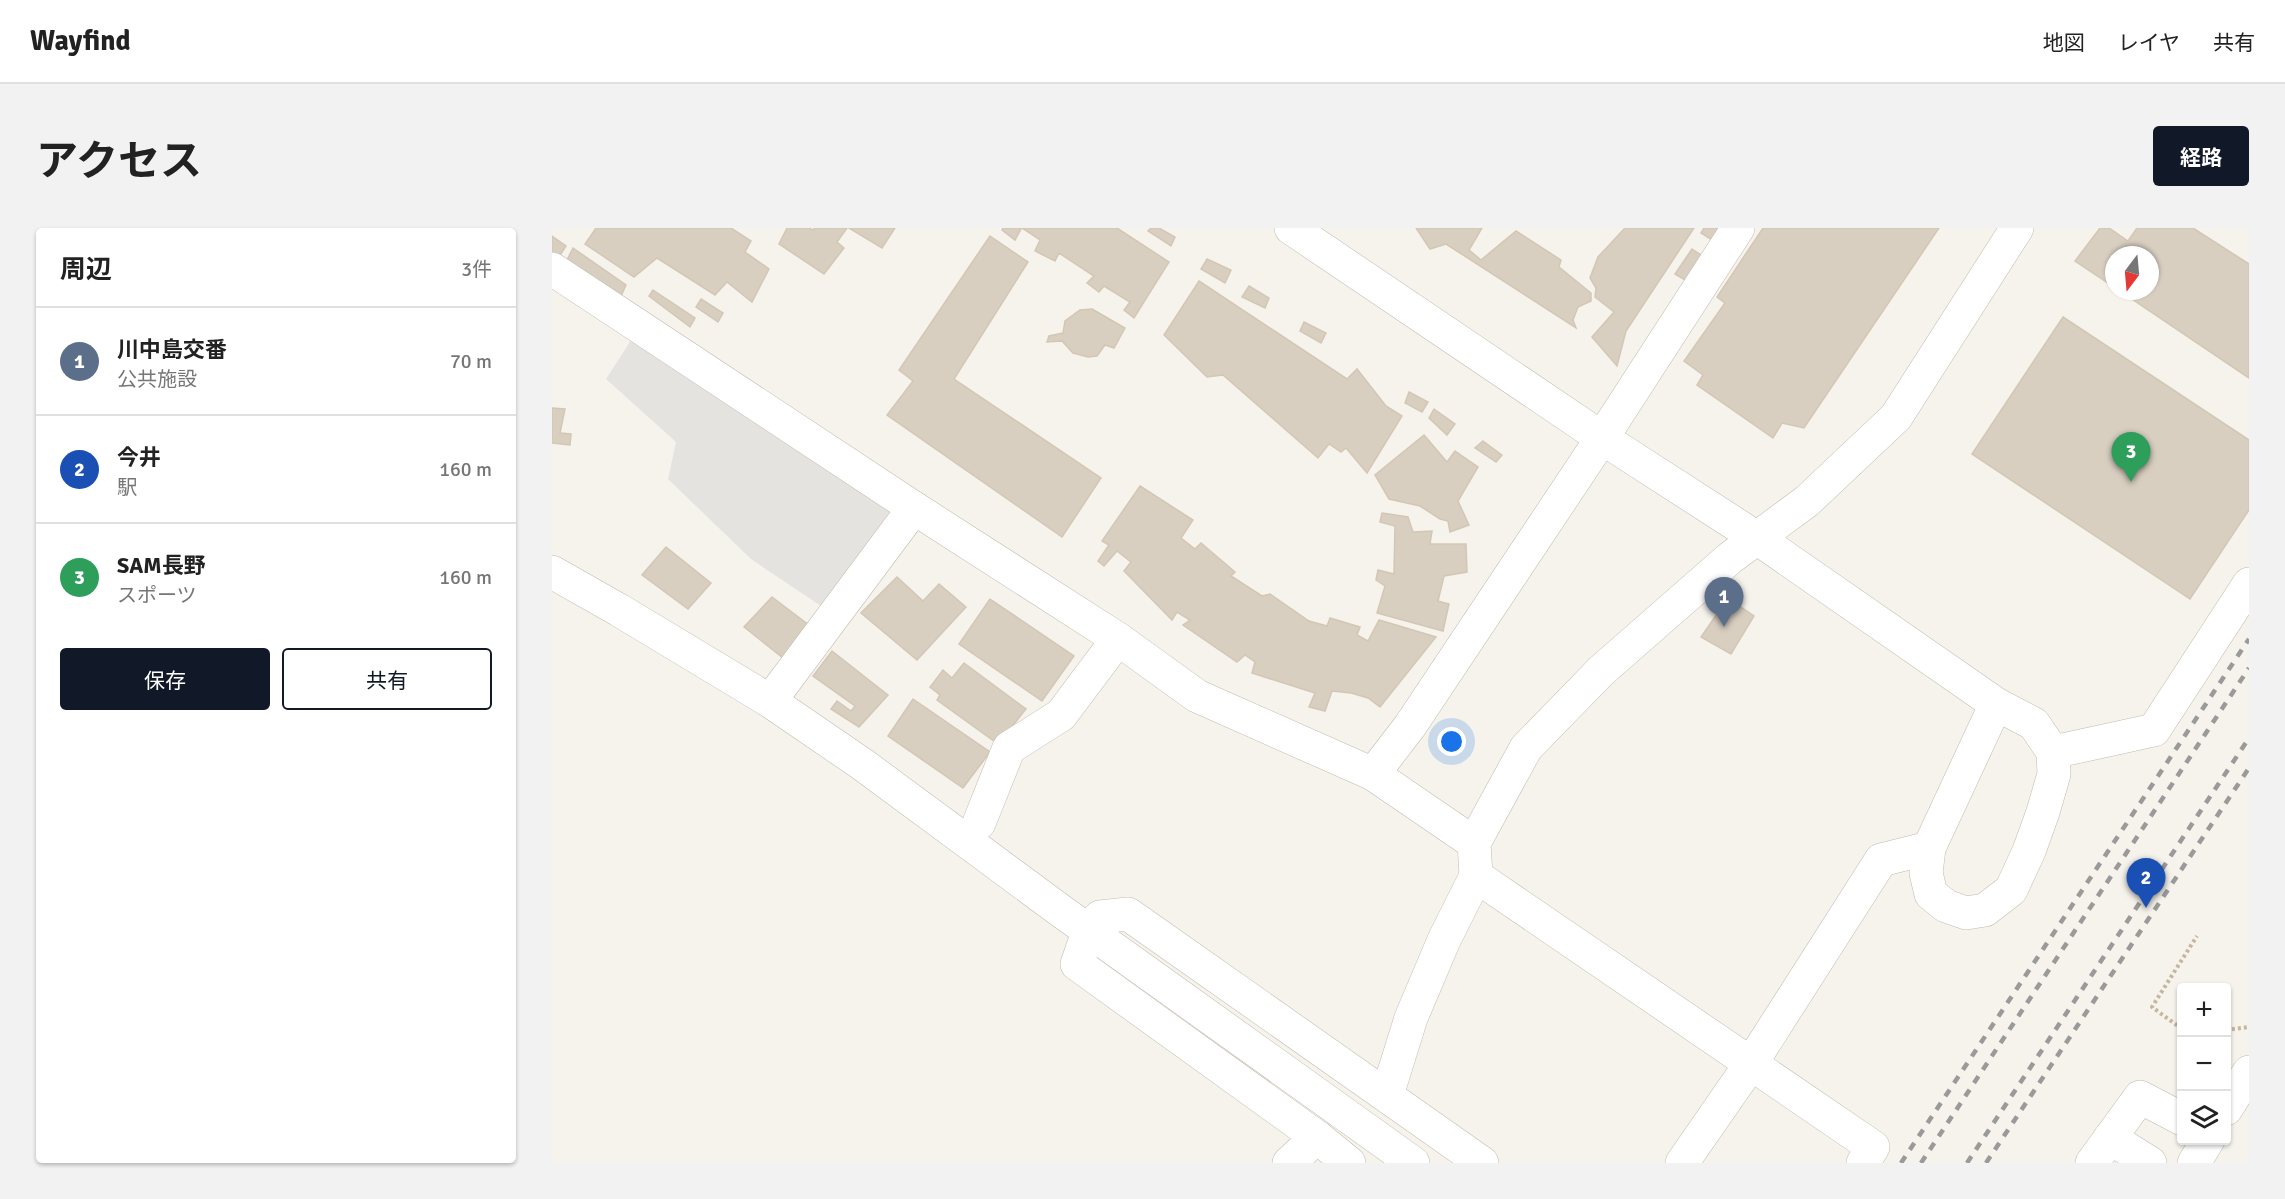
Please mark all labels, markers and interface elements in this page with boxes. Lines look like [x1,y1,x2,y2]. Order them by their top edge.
text: Wayfind [30,24,131,58]
text: 地図 [2043,30,2085,56]
text: レイヤ [2118,30,2180,56]
text: 共有 [2213,30,2255,56]
button: 経路 [2153,126,2249,186]
text: アクセス [36,136,202,187]
north arrow [2105,246,2159,300]
text: 周辺 [60,254,112,286]
text: 3件 [461,257,492,282]
text: 川中島交番 [117,336,227,363]
text: 1 [74,349,85,374]
text: 70 m [450,349,492,374]
text: 公共施設 [117,367,197,392]
pin: 3 [2112,432,2150,482]
text: 今井 [117,444,161,471]
text: 2 [74,457,85,482]
text: 160 m [439,457,492,482]
text: 駅 [117,475,137,500]
text: SAM長野 [117,552,206,579]
text: 3 [74,565,85,590]
text: 160 m [439,565,492,590]
pin: 1 [1704,578,1744,627]
text: スポーツ [117,583,197,608]
button: 保存 [60,648,270,710]
button: 共有 [282,648,492,710]
your location [1437,727,1466,756]
pin: 2 [2126,858,2166,908]
map controls [2177,983,2231,1145]
button: + [2177,983,2231,1037]
button: − [2177,1037,2231,1091]
button: layers [2177,1091,2231,1145]

